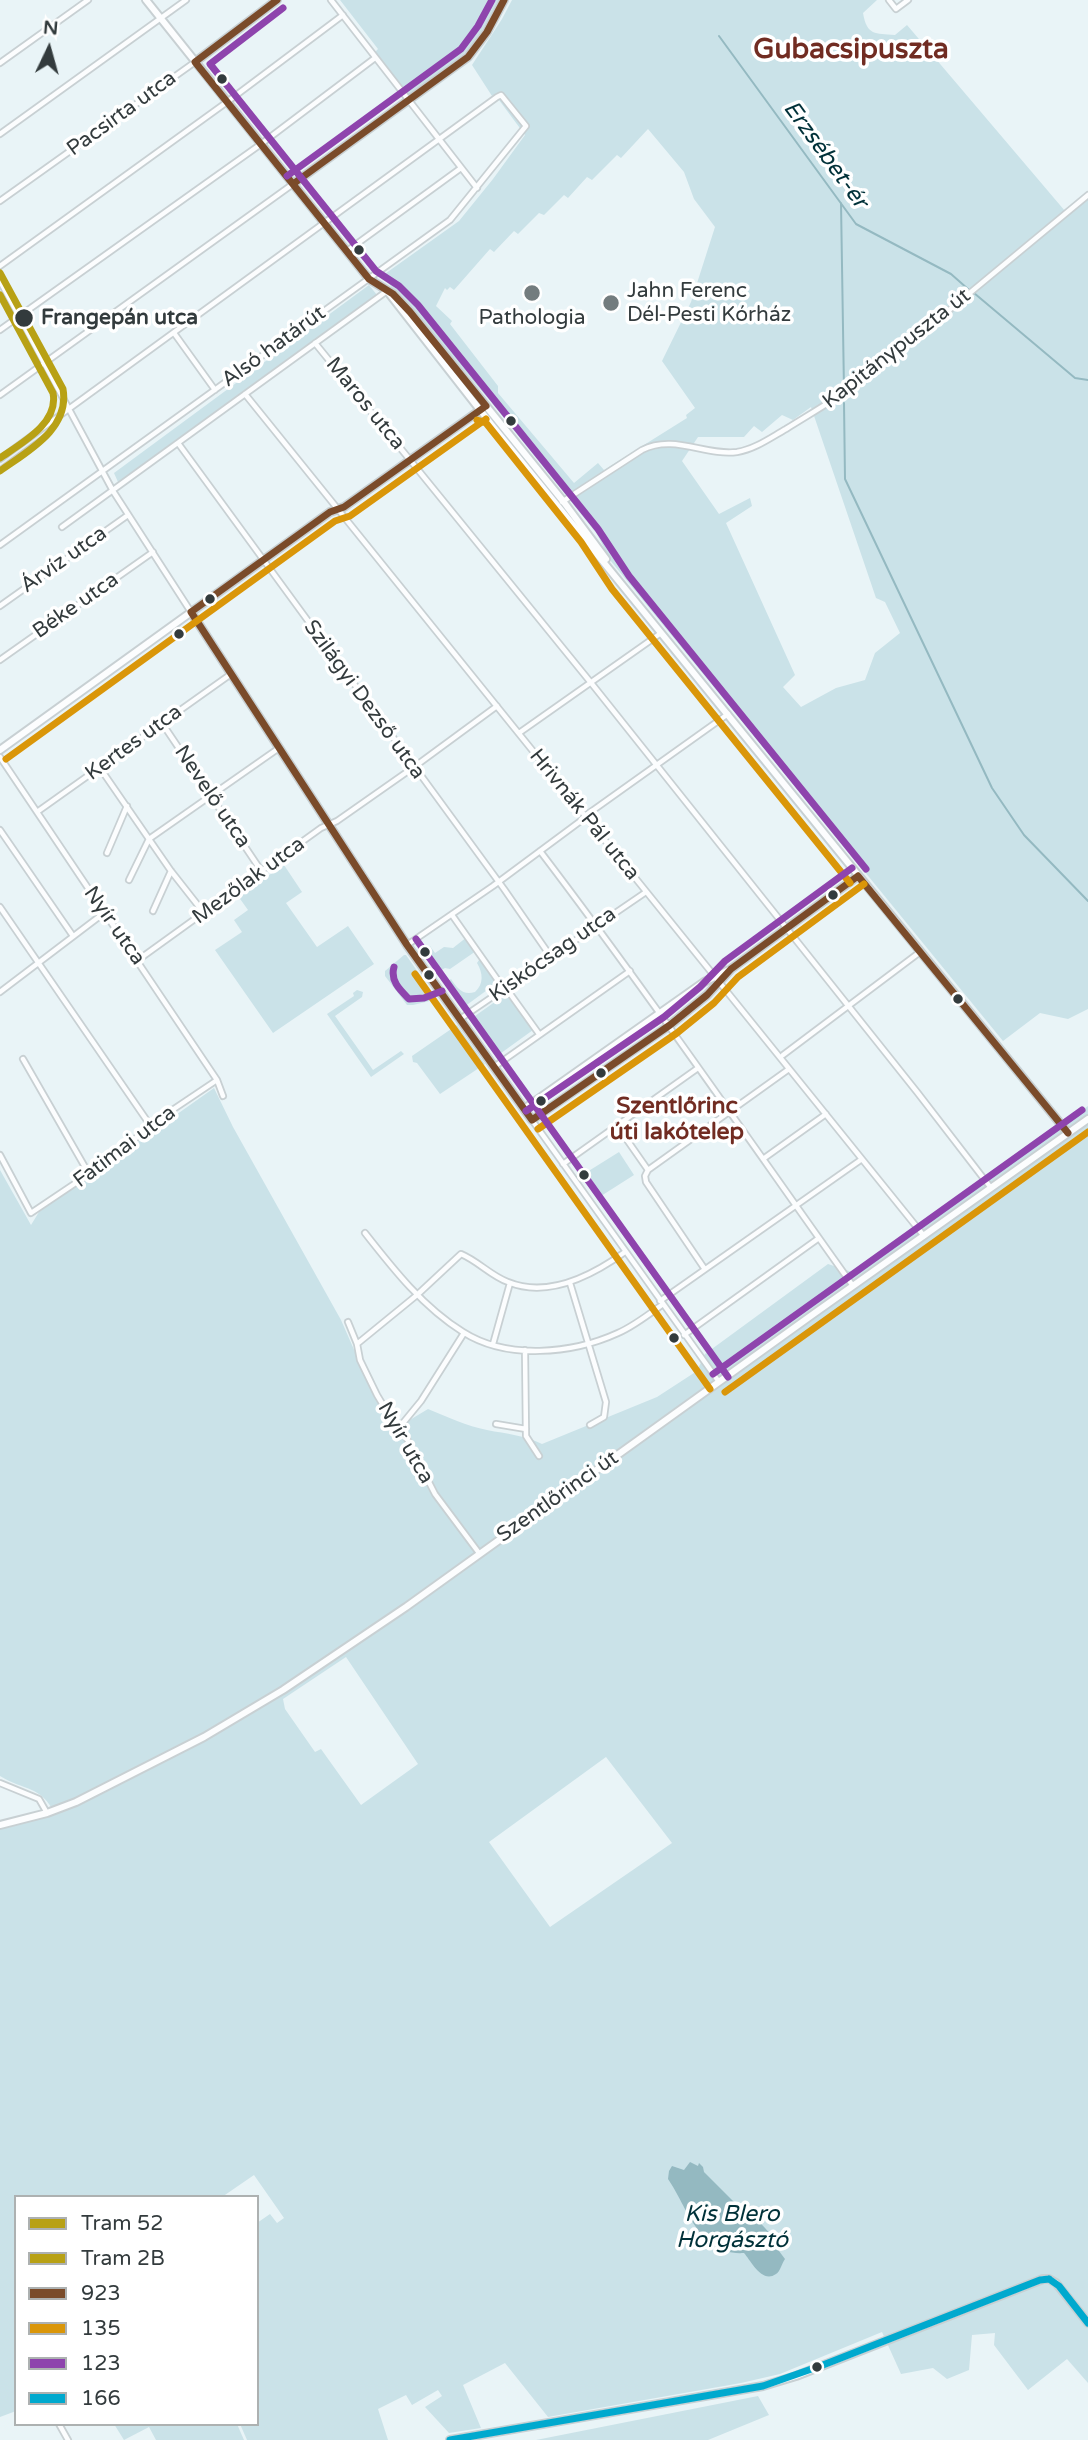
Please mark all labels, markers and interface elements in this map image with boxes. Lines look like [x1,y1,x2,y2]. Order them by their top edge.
north arrow [14,14,84,84]
text: N [42,16,59,40]
district label: Gubacsipuszta [753,34,949,68]
street label: Pacsirta utca [62,66,182,162]
unlabelled marker [215,72,229,86]
water label: Erzsébet-ér [777,96,873,214]
unlabelled marker [352,243,366,257]
place label: Jahn Ferenc Dél-Pesti Kórház [627,278,791,328]
marker: Pathologia [522,283,542,303]
street label: Kapitánypuszta út [818,283,976,415]
marker: Jahn Ferenc Dél-Pesti Kórház [601,293,621,313]
street label: Alsó határút [217,301,331,393]
place label: Frangepán utca [41,305,198,331]
place label: Pathologia [479,305,585,331]
marker: Frangepán utca [13,307,35,329]
street label: Maros utca [320,353,410,455]
unlabelled marker [504,414,518,428]
street label: Árvíz utca [16,521,112,599]
street label: Béke utca [28,567,124,645]
unlabelled marker [203,592,217,606]
street label: Szilágyi Dezső utca [298,616,430,784]
unlabelled marker [172,627,186,641]
street label: Kertes utca [81,700,187,786]
street label: Nevelő utca [168,741,256,853]
street label: Hrivnák Pál utca [523,744,645,886]
street label: Mezőlak utca [188,832,310,930]
street label: Nyír utca [78,882,150,970]
unlabelled marker [826,888,840,902]
street label: Kiskócsag utca [485,902,621,1008]
unlabelled marker [418,945,432,959]
unlabelled marker [422,968,436,982]
unlabelled marker [951,992,965,1006]
unlabelled marker [594,1066,608,1080]
district label: Szentlőrinc úti lakótelep [610,1093,744,1147]
unlabelled marker [534,1094,548,1108]
street label: Fatimai utca [69,1100,181,1194]
unlabelled marker [577,1168,591,1182]
unlabelled marker [667,1331,681,1345]
street label: Nyír utca [372,1398,438,1488]
street label: Szentlőrinci út [492,1446,624,1548]
legend [14,2195,259,2426]
water label: Kis Blero Horgásztó [676,2201,788,2255]
text: Tram 52 [81,2211,164,2236]
text: Tram 2B [81,2246,165,2271]
text: 923 [81,2281,121,2306]
text: 135 [81,2316,121,2341]
text: 123 [81,2351,121,2376]
unlabelled marker [810,2360,824,2374]
text: 166 [81,2386,121,2411]

